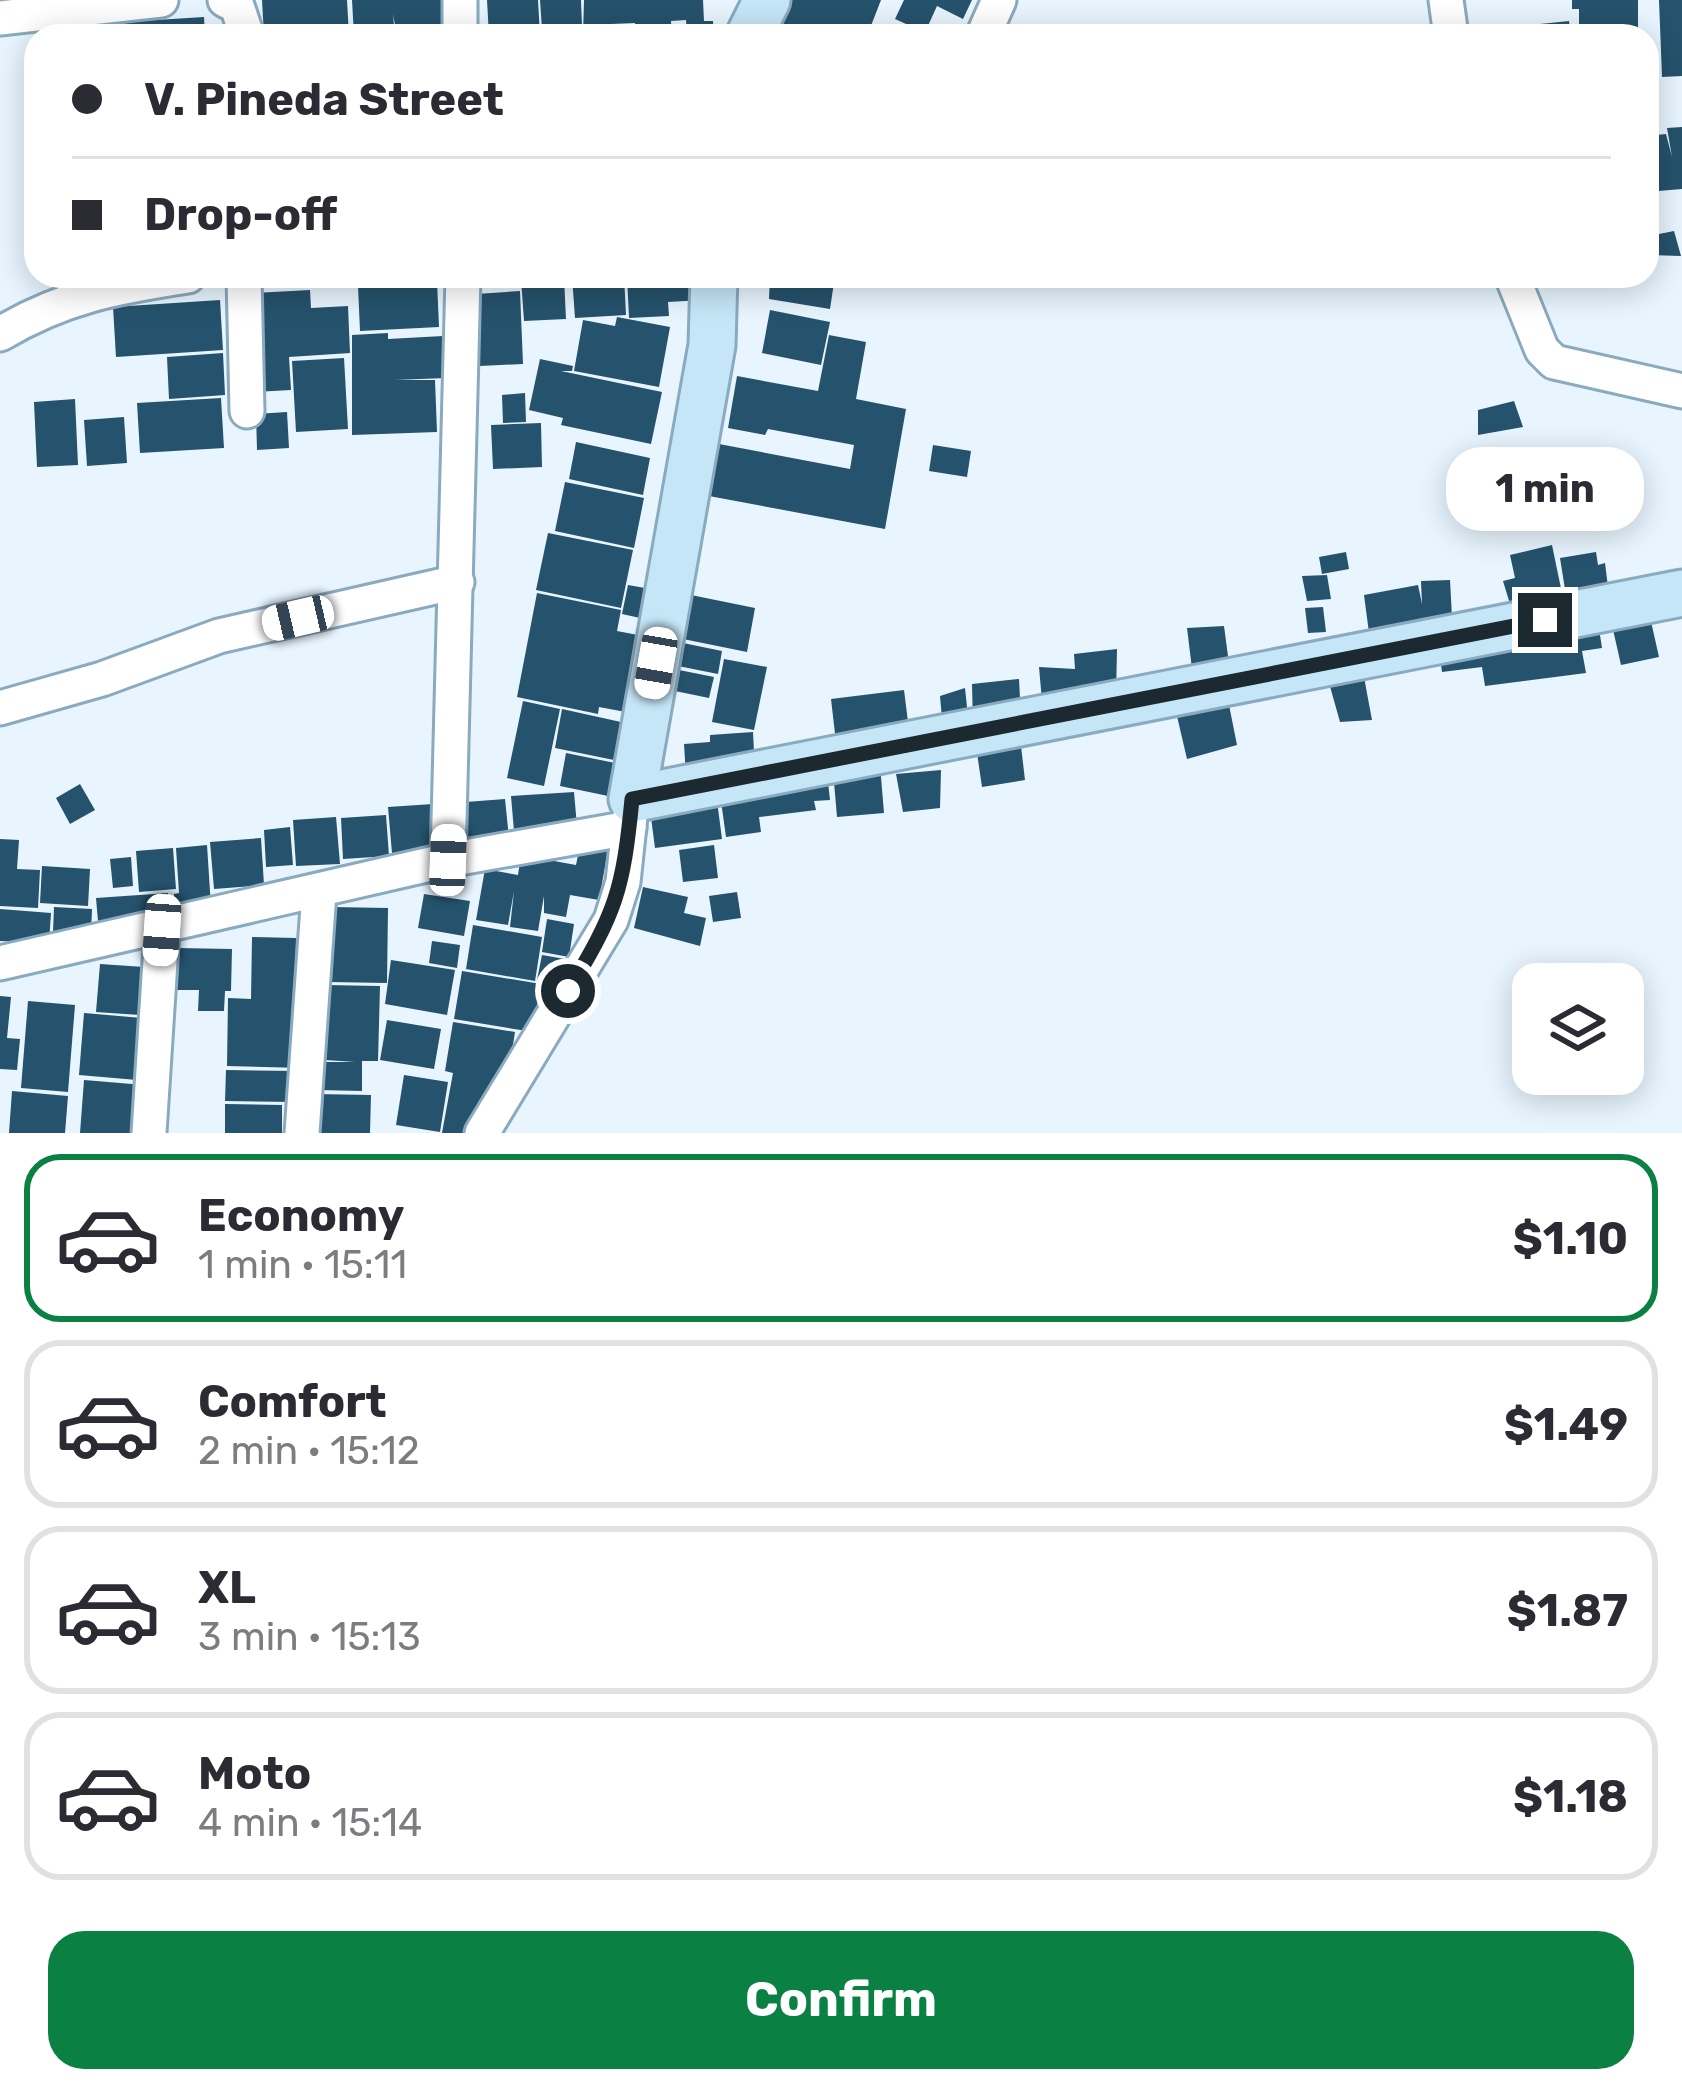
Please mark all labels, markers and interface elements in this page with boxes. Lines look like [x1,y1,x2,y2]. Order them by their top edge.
text: V. Pineda Street [144,73,504,126]
text: Drop-off [144,188,337,241]
callout: 1 min [1446,446,1644,530]
text: 1 min [1495,466,1595,512]
car [259,592,337,644]
route end [1518,593,1572,647]
car [632,624,680,702]
car [429,823,467,897]
car [142,893,182,967]
map controls [1512,963,1644,1095]
button: layers [1512,963,1644,1095]
route start [541,964,595,1018]
icon: car [54,1184,162,1292]
text: Economy [198,1189,404,1242]
text: $1.10 [1513,1212,1628,1265]
text: 1 min · 15:11 [198,1242,407,1288]
icon: car [54,1370,162,1478]
text: Comfort [198,1375,387,1428]
text: $1.49 [1504,1398,1628,1451]
text: 2 min · 15:12 [198,1428,420,1474]
icon: car [54,1556,162,1664]
text: XL [198,1561,256,1614]
text: $1.87 [1507,1584,1628,1637]
text: 3 min · 15:13 [198,1614,421,1660]
icon: car [54,1742,162,1850]
text: Moto [198,1747,311,1800]
text: $1.18 [1513,1770,1628,1823]
text: 4 min · 15:14 [198,1800,422,1846]
button: Confirm [48,1931,1634,2069]

